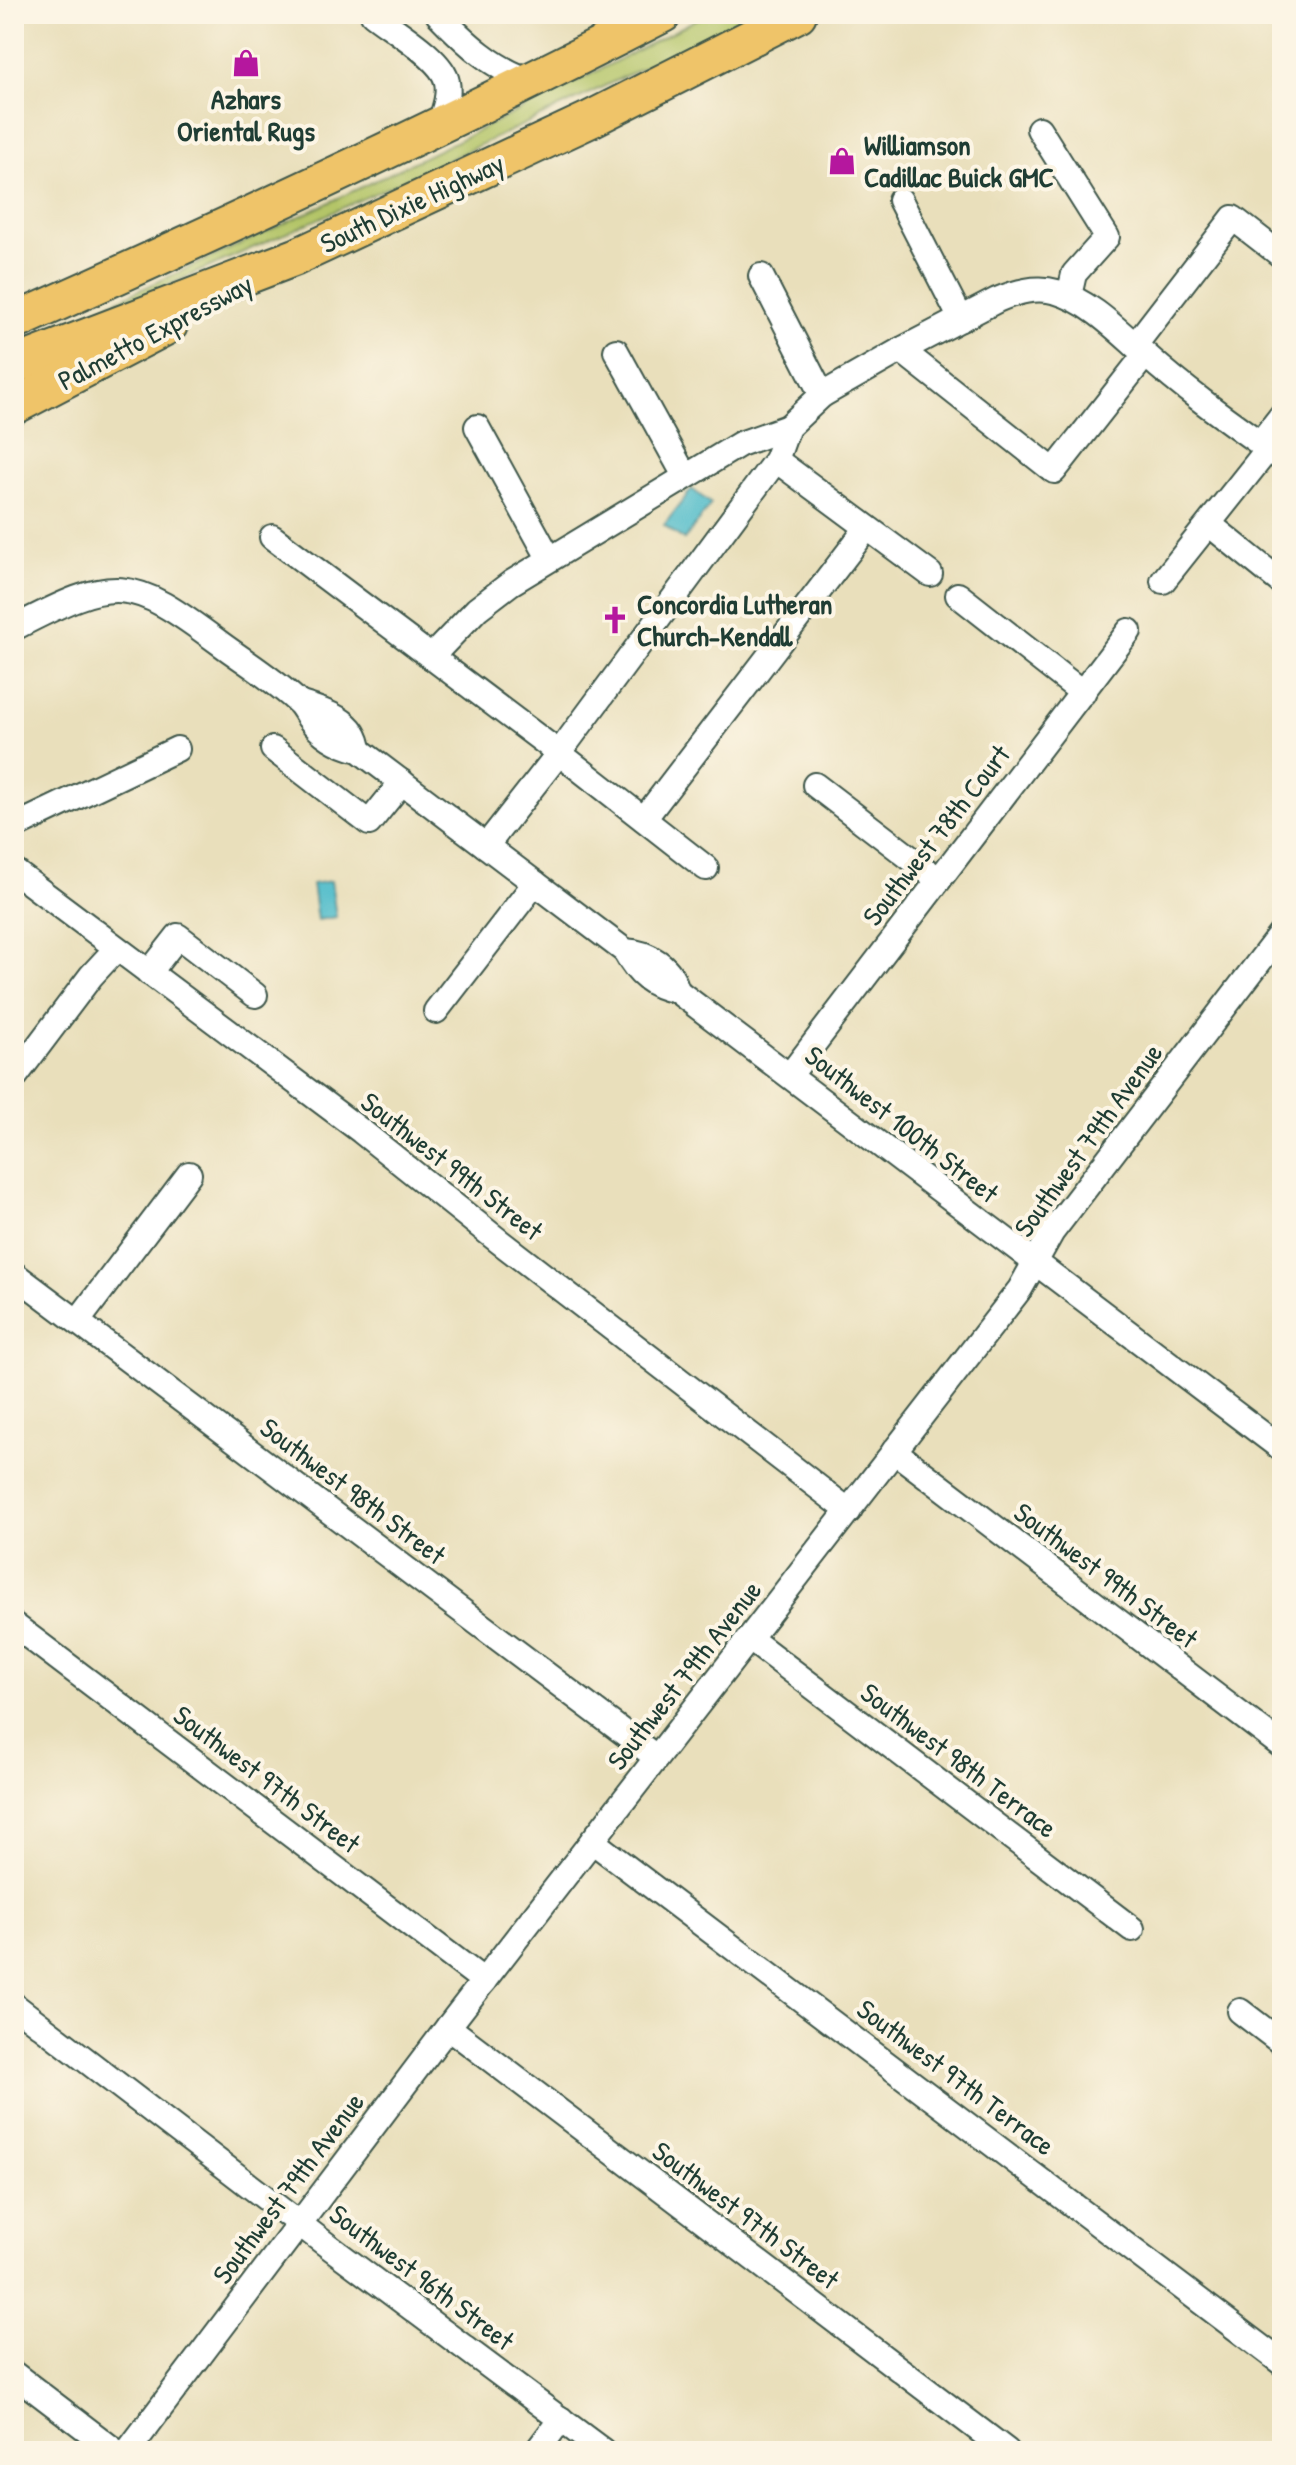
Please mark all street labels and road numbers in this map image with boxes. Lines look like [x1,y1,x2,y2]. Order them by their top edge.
street label: South Dixie Highway [314,144,510,262]
street label: Palmetto Expressway [51,265,259,399]
street label: Southwest 78th Court [853,736,1019,933]
street label: Southwest 100th Street [797,1036,1007,1212]
street label: Southwest 79th Avenue [1005,1036,1171,1244]
street label: Southwest 99th Street [353,1083,551,1249]
street label: Southwest 98th Street [252,1409,454,1574]
street label: Southwest 99th Street [1006,1493,1206,1657]
street label: Southwest 79th Avenue [598,1572,770,1778]
street label: Southwest 98th Terrace [853,1674,1065,1846]
street label: Southwest 97th Street [166,1696,369,1862]
street label: Southwest 97th Terrace [849,1990,1063,2164]
street label: Southwest 79th Avenue [203,2084,373,2292]
street label: Southwest 97th Street [645,2132,848,2298]
street label: Southwest 96th Street [322,2195,522,2359]

